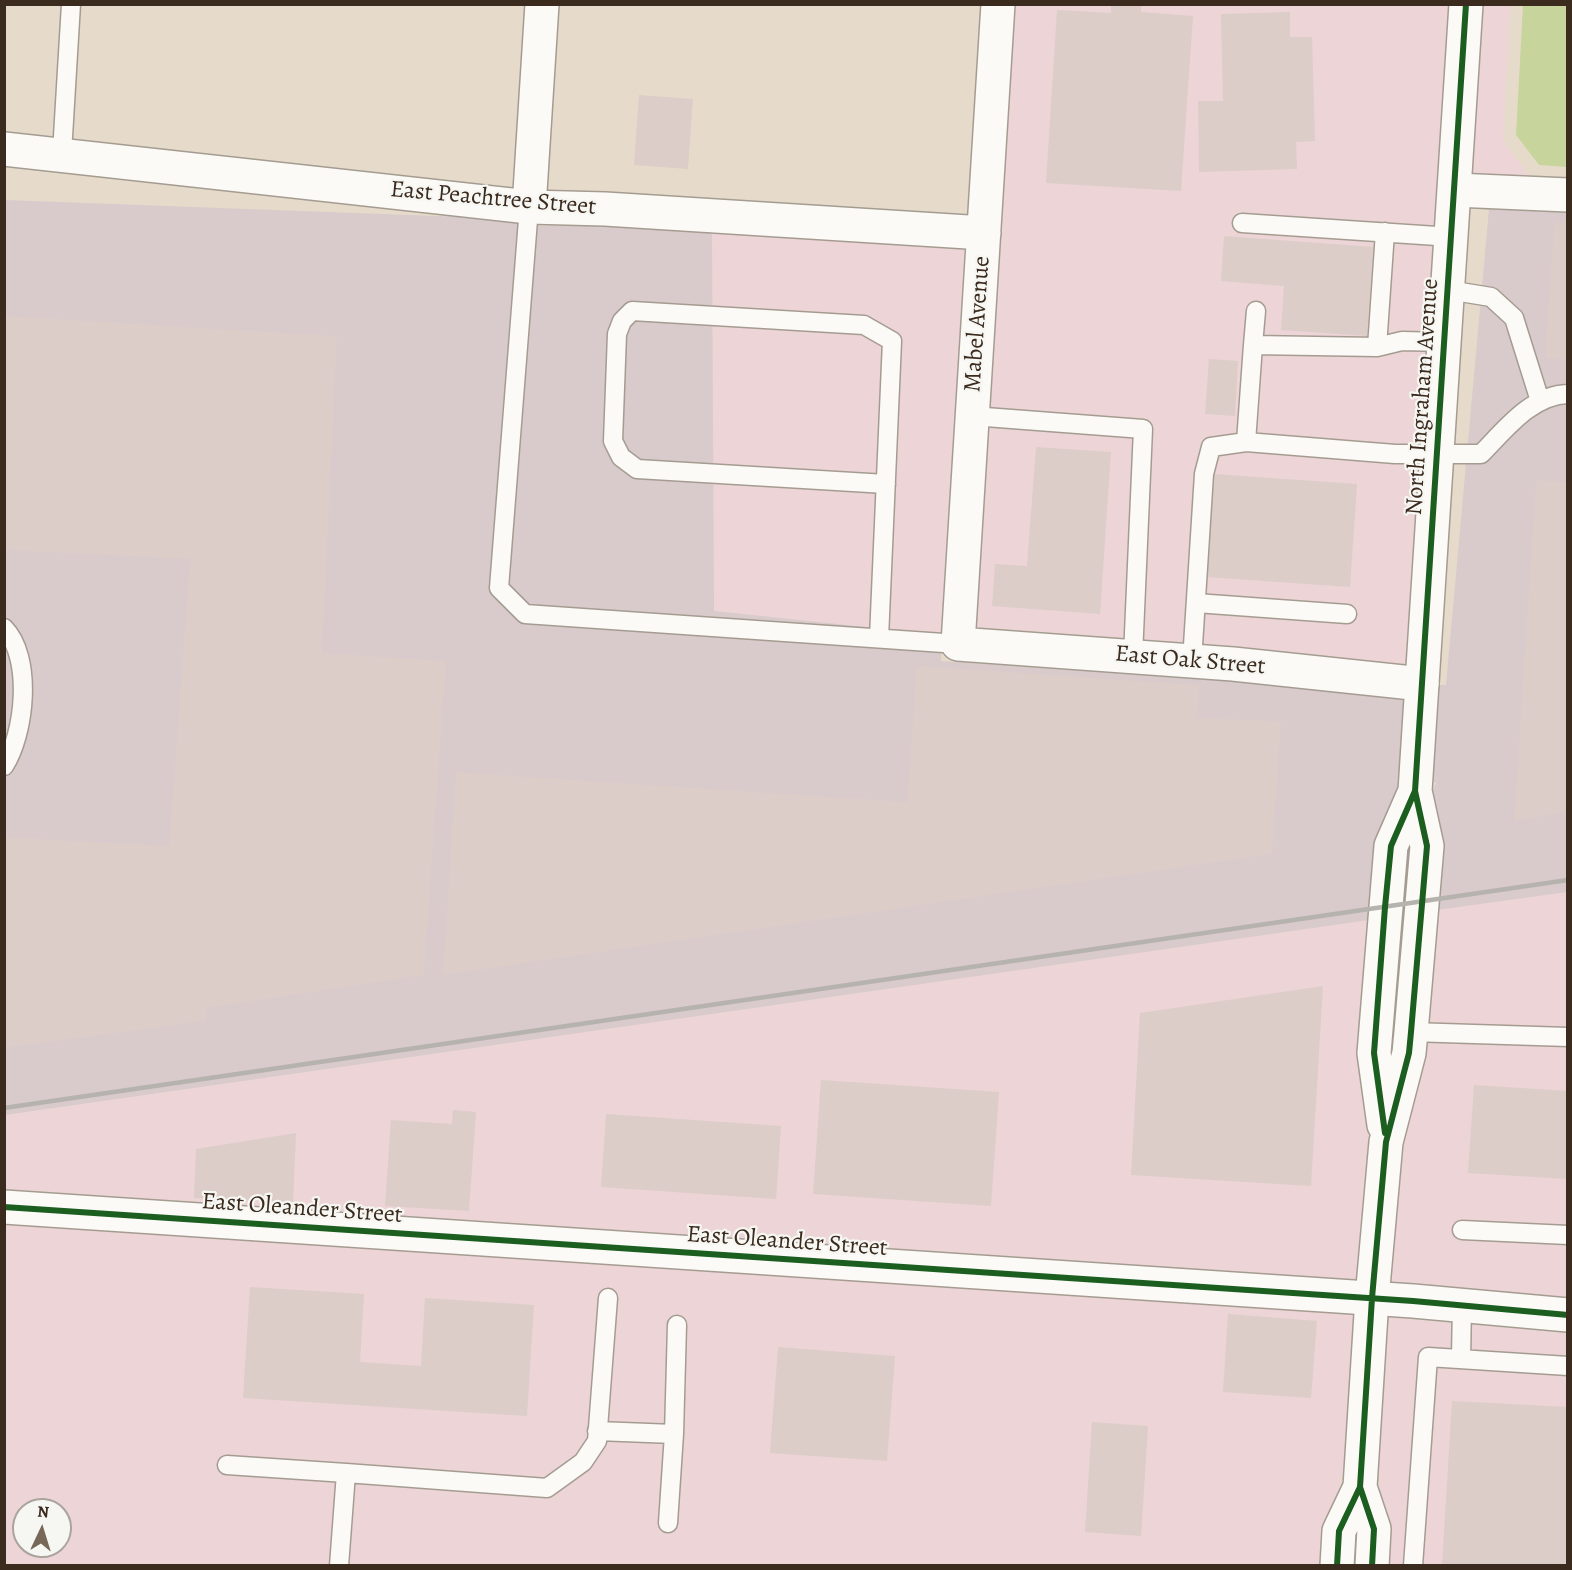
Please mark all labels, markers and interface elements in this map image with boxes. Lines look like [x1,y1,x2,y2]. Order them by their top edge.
street label: East Peachtree Street [389,176,597,222]
street label: Mabel Avenue [959,255,997,393]
street label: North Ingraham Avenue [1400,278,1446,516]
street label: East Oak Street [1114,640,1266,682]
street label: East Oleander Street [201,1188,403,1230]
street label: East Oleander Street [686,1221,888,1263]
north arrow [12,1498,72,1558]
text: N [37,1501,50,1523]

